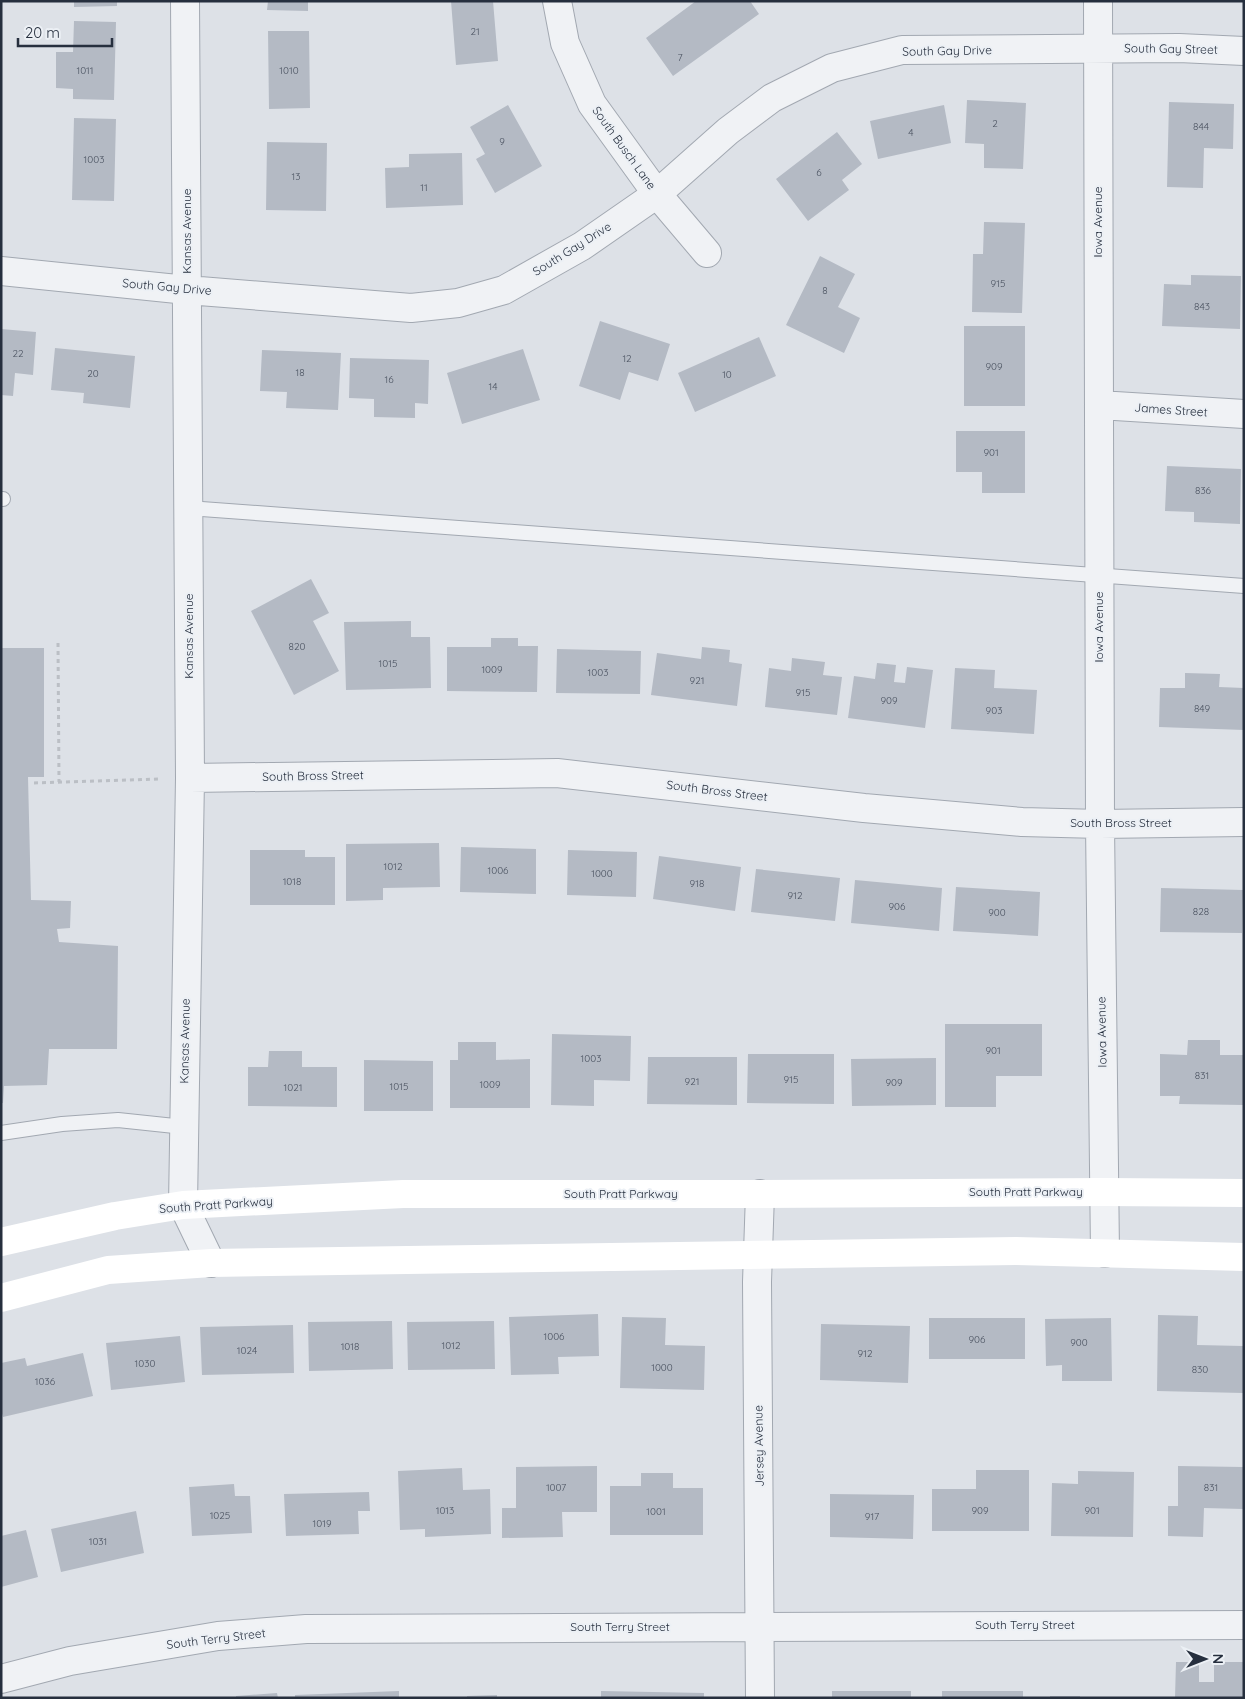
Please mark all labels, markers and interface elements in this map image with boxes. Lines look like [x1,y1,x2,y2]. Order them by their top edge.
scale bar [18,15,111,47]
text: 20 m [25,23,60,42]
house number: 21 [470,25,480,38]
street label: South Gay Street [1124,40,1218,57]
street label: South Gay Drive [902,42,992,59]
house number: 7 [677,51,683,64]
house number: 1011 [76,64,94,77]
house number: 1010 [279,64,299,77]
street label: South Busch Lane [589,103,660,192]
house number: 2 [992,117,998,130]
house number: 844 [1193,120,1209,133]
house number: 4 [908,126,914,139]
house number: 9 [499,135,505,148]
house number: 1003 [84,153,104,166]
house number: 6 [816,166,822,179]
house number: 13 [292,170,300,183]
house number: 11 [420,181,428,194]
street label: Iowa Avenue [1090,186,1105,257]
street label: Kansas Avenue [179,188,194,274]
street label: South Gay Drive [530,218,614,279]
street label: South Gay Drive [122,275,213,298]
house number: 915 [991,277,1005,290]
house number: 8 [822,284,828,297]
house number: 843 [1194,300,1210,313]
house number: 22 [12,347,24,360]
house number: 12 [622,352,632,365]
house number: 909 [985,360,1003,373]
house number: 18 [295,366,305,379]
house number: 20 [87,367,99,380]
house number: 10 [722,368,732,381]
house number: 16 [384,373,394,386]
house number: 14 [489,380,497,393]
street label: James Street [1134,399,1208,420]
house number: 901 [983,446,999,459]
house number: 836 [1195,484,1212,497]
street label: Iowa Avenue [1091,591,1106,662]
street label: Kansas Avenue [181,593,196,679]
house number: 820 [289,640,305,653]
house number: 1015 [379,657,397,670]
house number: 1009 [481,663,503,676]
house number: 1003 [588,666,608,679]
house number: 921 [690,674,704,687]
house number: 915 [796,686,810,699]
house number: 909 [880,694,898,707]
house number: 849 [1194,702,1210,715]
house number: 903 [986,704,1002,717]
street label: South Bross Street [262,767,364,784]
street label: South Bross Street [666,777,768,804]
street label: South Bross Street [1070,815,1172,830]
house number: 1012 [384,860,403,873]
house number: 1006 [488,864,509,877]
house number: 1000 [591,867,613,880]
house number: 1018 [283,875,301,888]
house number: 918 [690,877,704,890]
house number: 912 [788,889,803,902]
house number: 906 [889,900,906,913]
house number: 828 [1193,905,1209,918]
house number: 900 [988,906,1006,919]
street label: Iowa Avenue [1093,996,1110,1068]
street label: Kansas Avenue [176,998,193,1084]
house number: 901 [985,1044,1001,1057]
house number: 1003 [581,1052,601,1065]
house number: 831 [1195,1069,1209,1082]
house number: 915 [784,1073,798,1086]
house number: 921 [685,1075,699,1088]
house number: 909 [885,1076,903,1089]
house number: 1009 [479,1078,501,1091]
house number: 1015 [390,1080,408,1093]
house number: 1021 [284,1081,302,1094]
street label: South Pratt Parkway [969,1184,1083,1199]
street label: South Pratt Parkway [564,1186,678,1201]
street label: South Pratt Parkway [159,1193,273,1216]
house number: 1006 [544,1330,565,1343]
house number: 906 [969,1333,986,1346]
house number: 900 [1070,1336,1088,1349]
house number: 1012 [442,1339,461,1352]
house number: 1018 [341,1340,359,1353]
house number: 1024 [237,1344,257,1357]
house number: 912 [858,1347,873,1360]
house number: 1030 [135,1357,155,1370]
house number: 1000 [651,1361,673,1374]
house number: 830 [1192,1363,1208,1376]
house number: 1036 [35,1375,56,1388]
street label: Jersey Avenue [750,1405,767,1487]
house number: 1007 [546,1481,566,1494]
house number: 831 [1204,1481,1218,1494]
house number: 1013 [436,1504,454,1517]
house number: 909 [971,1504,989,1517]
house number: 901 [1084,1504,1100,1517]
house number: 1001 [646,1505,666,1518]
house number: 1025 [210,1509,230,1522]
house number: 917 [865,1510,879,1523]
house number: 1019 [313,1517,332,1530]
house number: 1031 [89,1535,107,1548]
street label: South Terry Street [975,1617,1075,1632]
street label: South Terry Street [570,1619,670,1634]
street label: South Terry Street [166,1625,266,1652]
north arrow [1180,1634,1230,1684]
text: N [1209,1654,1227,1664]

